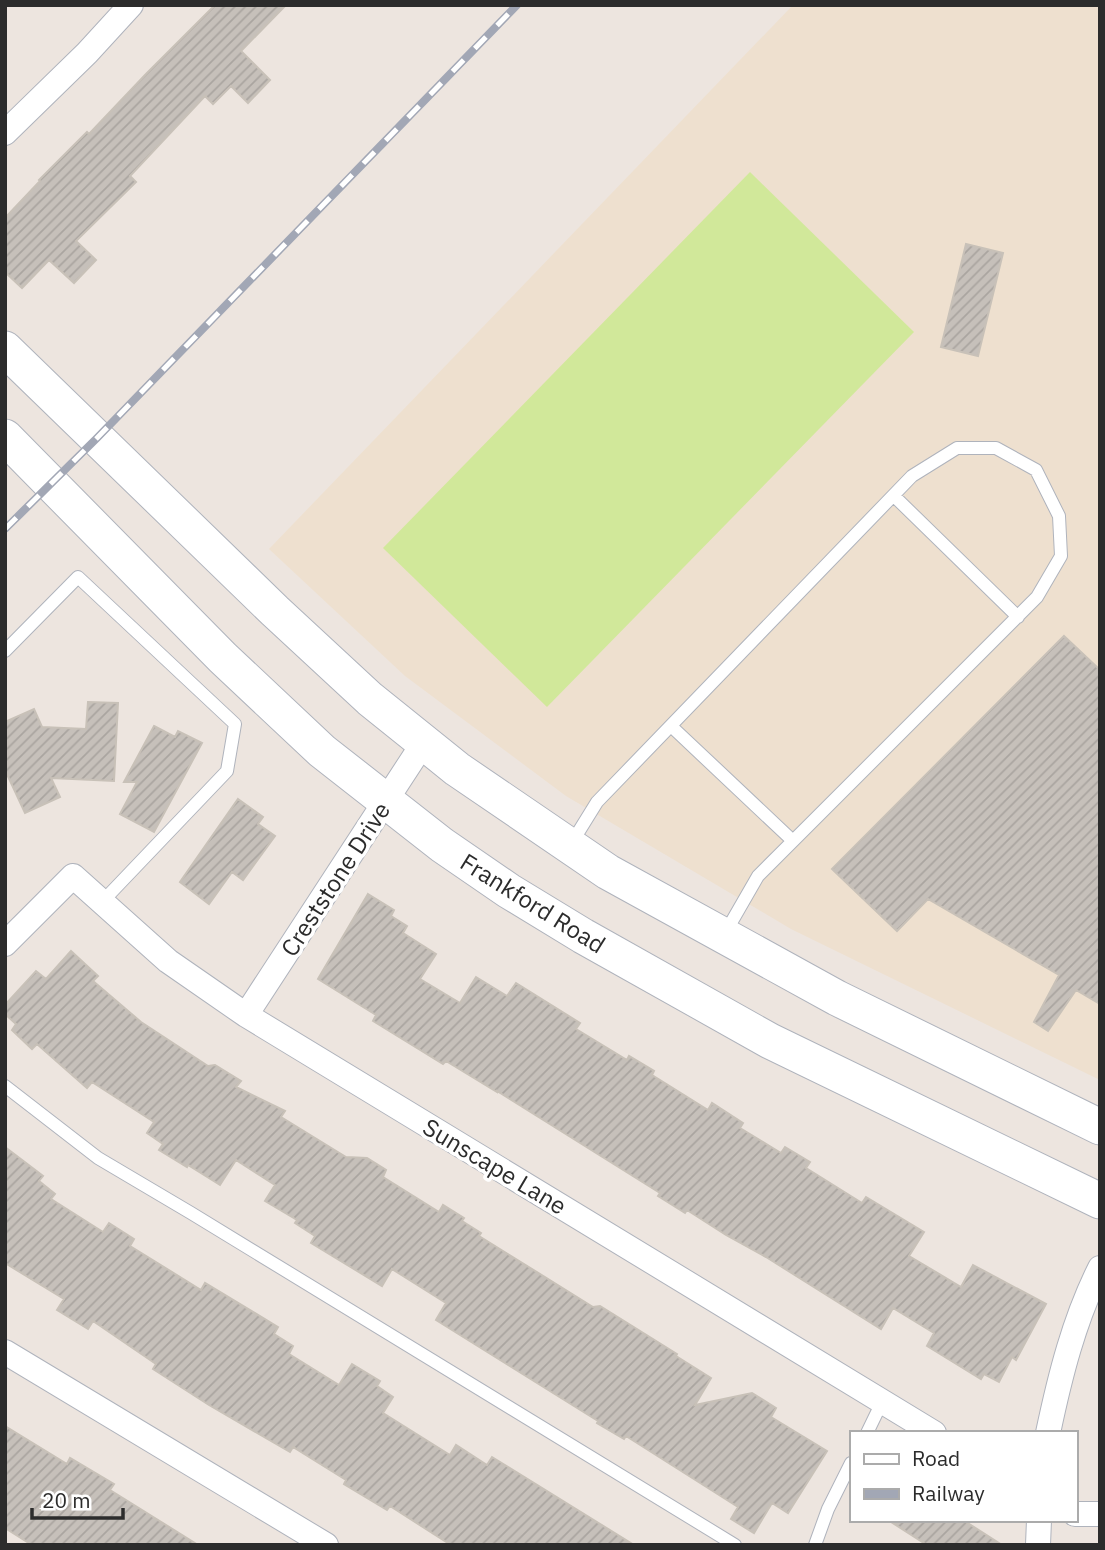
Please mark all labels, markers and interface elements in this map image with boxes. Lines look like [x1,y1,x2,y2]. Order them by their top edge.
street label: Creststone Drive [273,796,397,962]
street label: Frankford Road [454,846,612,960]
street label: Sunscape Lane [417,1111,573,1221]
legend [850,1431,1077,1522]
text: Road [912,1444,960,1472]
scale bar [32,1476,122,1520]
text: Railway [912,1479,985,1507]
text: 20 m [42,1486,91,1514]

